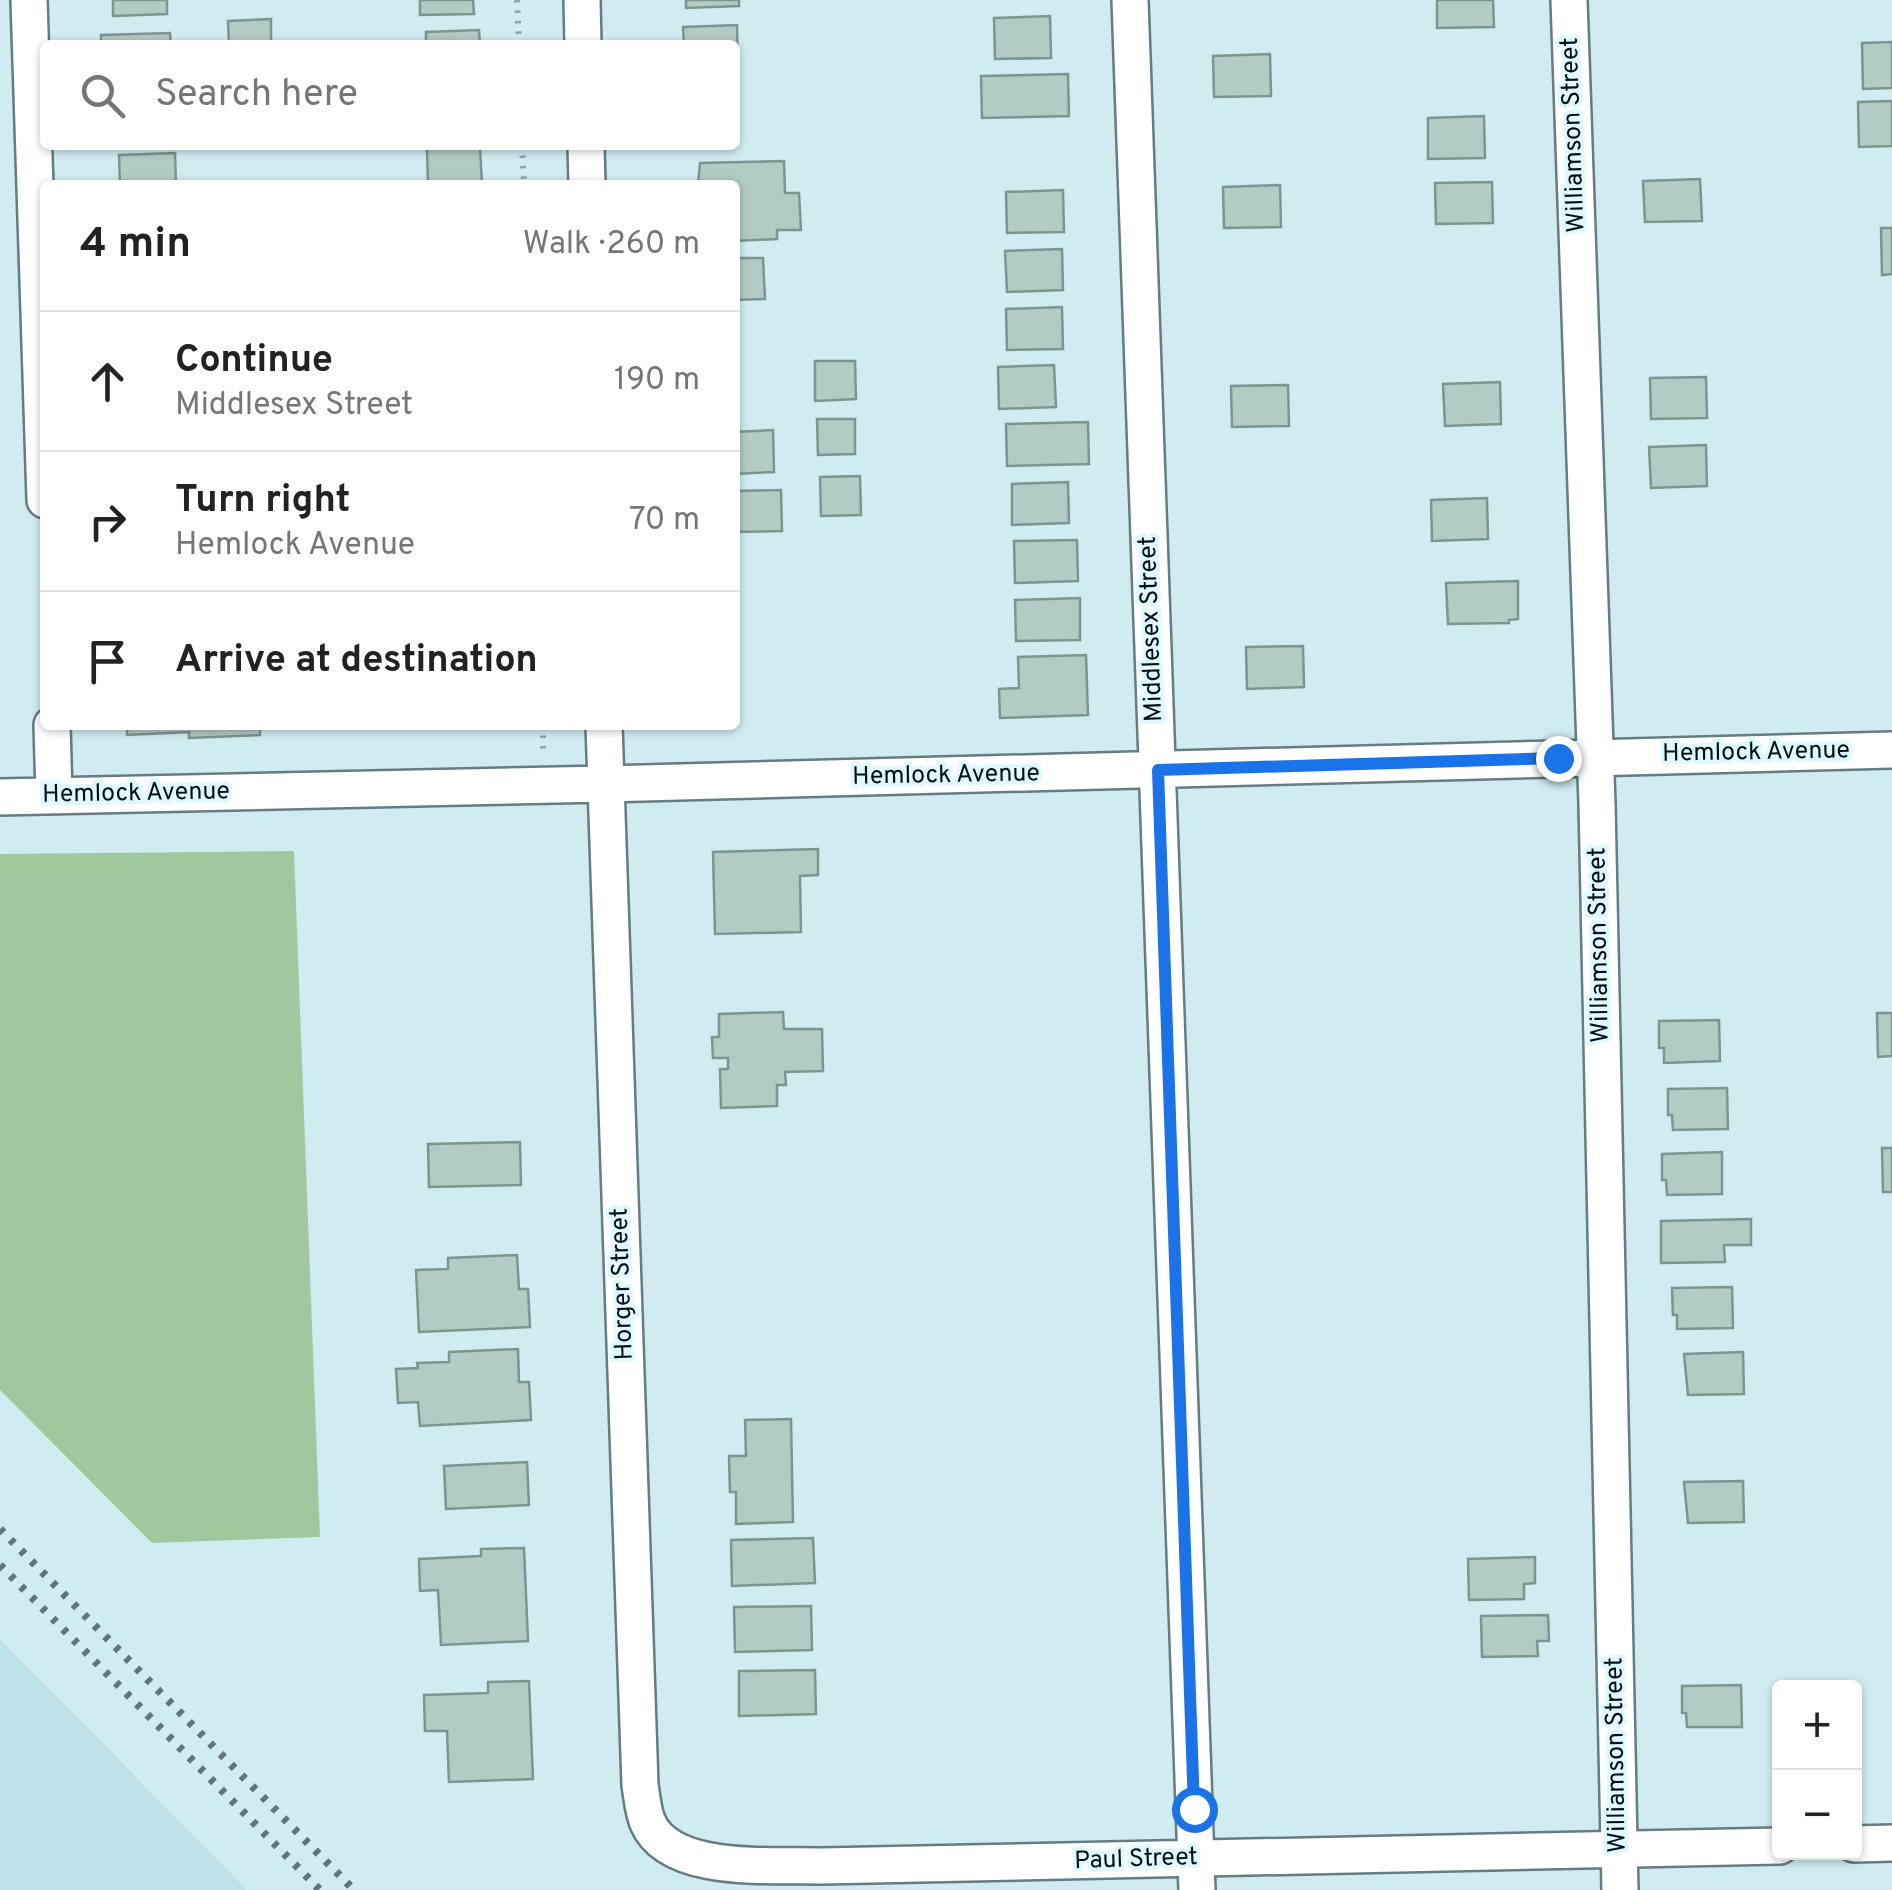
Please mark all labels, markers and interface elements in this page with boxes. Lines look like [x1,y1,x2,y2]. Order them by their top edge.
street label: Williamson Street [1555,37,1593,233]
search box [40,40,740,150]
icon: search [75,68,130,123]
text: Search here [155,71,358,120]
text: 4 min [80,219,191,272]
text: Walk · 260 m [523,225,700,265]
text: Continue [175,337,333,386]
icon: ahead [80,354,135,409]
text: 190 m [614,361,700,401]
text: Middlesex Street [175,386,413,426]
text: Turn right [175,477,350,526]
icon: right [80,494,135,549]
text: 70 m [629,501,700,541]
text: Hemlock Avenue [175,526,415,566]
street label: Middlesex Street [1133,535,1171,723]
icon: arrive [80,634,135,689]
text: Arrive at destination [175,637,538,686]
street label: Hemlock Avenue [1662,735,1850,771]
route end [1536,736,1582,782]
street label: Hemlock Avenue [852,758,1040,794]
street label: Hemlock Avenue [42,776,230,812]
street label: Williamson Street [1582,847,1618,1043]
street label: Horger Street [604,1207,642,1361]
street label: Williamson Street [1599,1657,1635,1853]
map controls [1772,1680,1862,1860]
button: + [1772,1680,1862,1770]
button: − [1772,1770,1862,1860]
route start [1172,1787,1218,1833]
street label: Paul Street [1074,1842,1198,1878]

